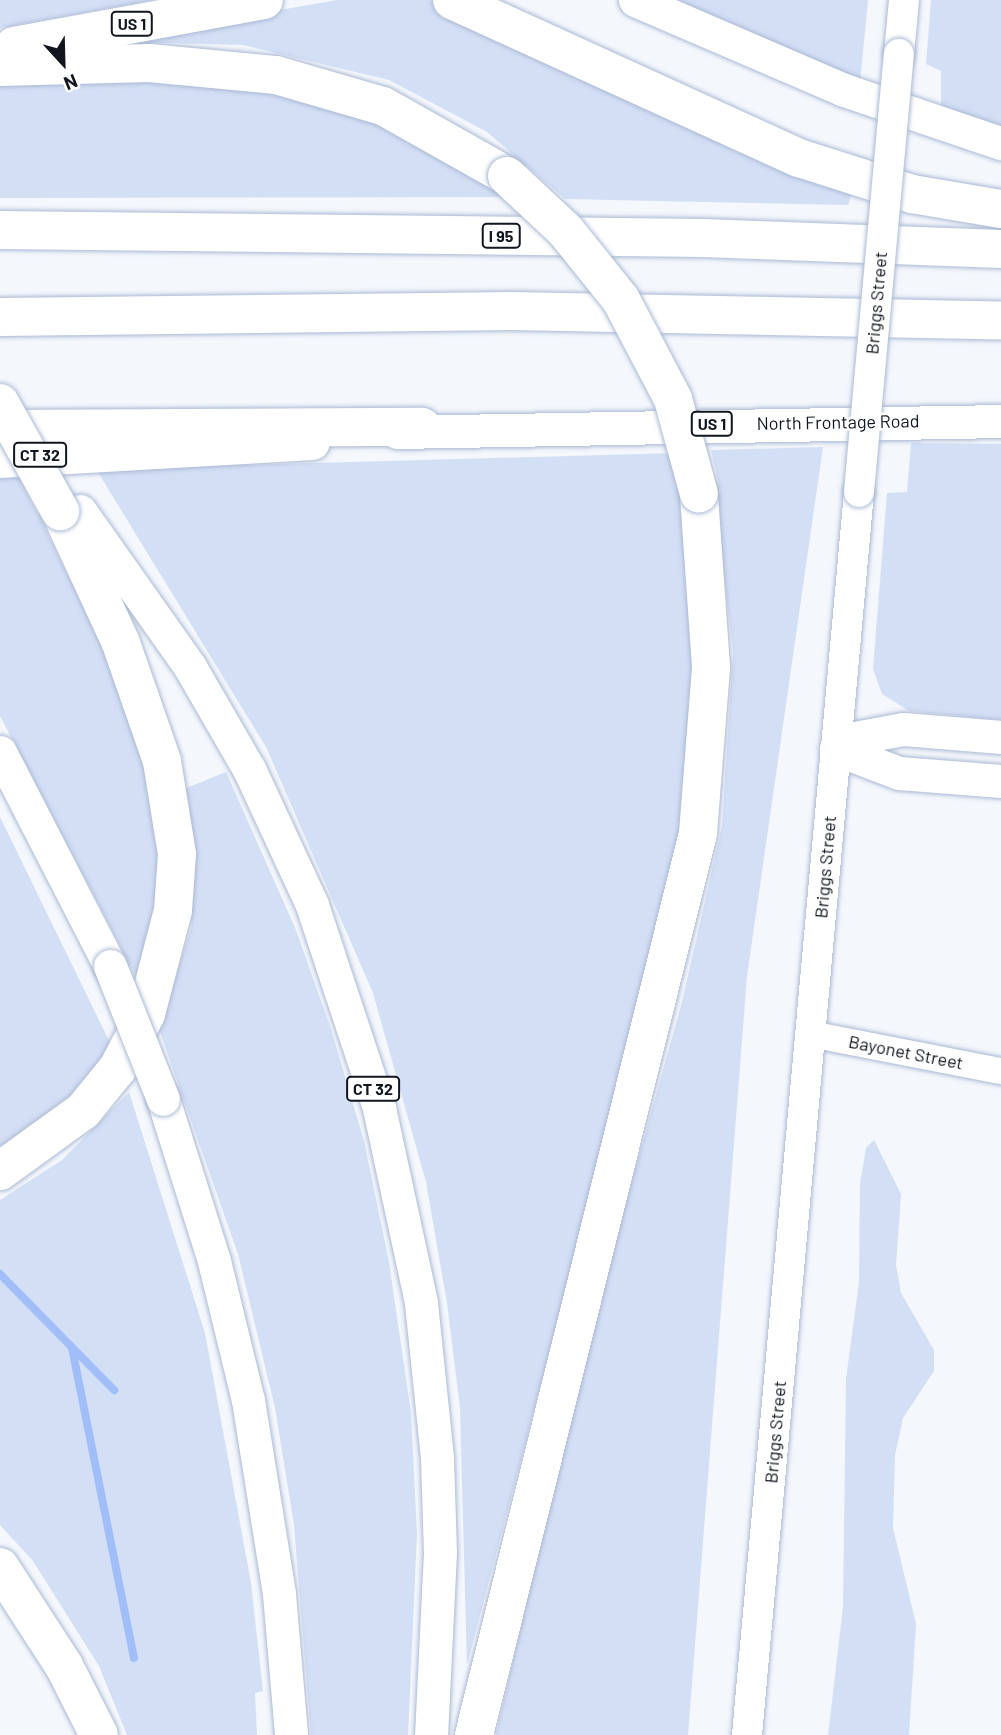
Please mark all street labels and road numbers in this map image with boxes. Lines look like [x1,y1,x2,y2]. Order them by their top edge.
road number: US 1 [109,12,155,36]
road number: I 95 [480,224,522,248]
street label: Briggs Street [861,251,891,355]
street label: North Frontage Road [756,410,920,434]
road number: US 1 [689,412,735,436]
road number: CT 32 [12,442,68,468]
street label: Briggs Street [810,815,840,919]
street label: Bayonet Street [847,1030,965,1074]
road number: CT 32 [345,1077,401,1102]
street label: Briggs Street [760,1380,790,1484]

